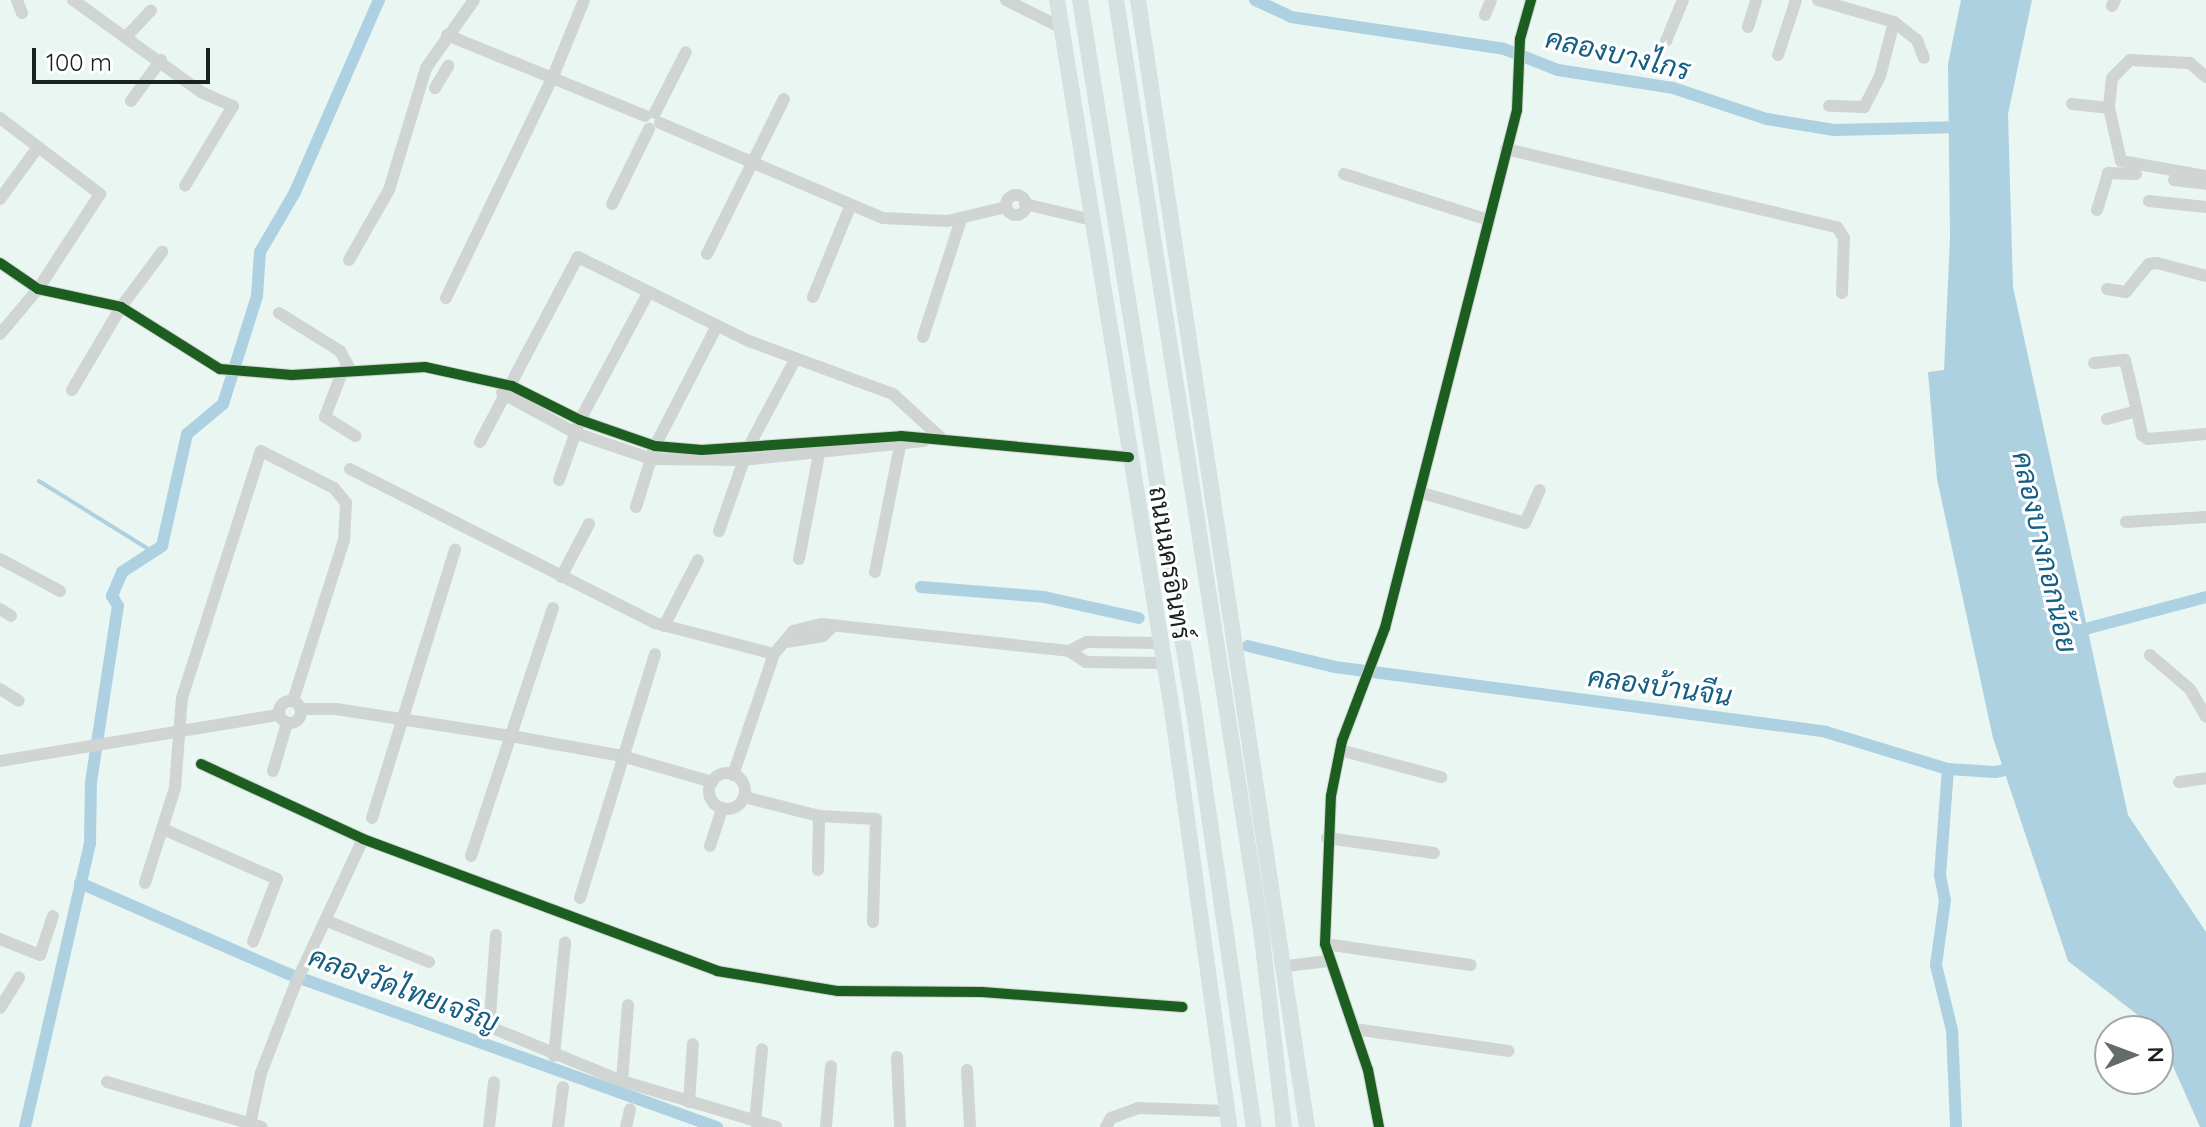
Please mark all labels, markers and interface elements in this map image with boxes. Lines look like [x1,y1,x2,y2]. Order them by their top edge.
water label: คลองบางไกร [1542,21,1694,87]
scale bar [36,32,214,82]
text: 100 m [46,47,112,77]
water label: คลองบางกอกน้อย [2006,448,2084,656]
street label: ถนนนครอินทร์ [1143,484,1197,642]
water label: คลองบ้านจีน [1586,659,1734,713]
water label: คลองวัดไทยเจริญ [304,939,504,1039]
north arrow [2094,1015,2174,1095]
text: N [2142,1046,2170,1063]

